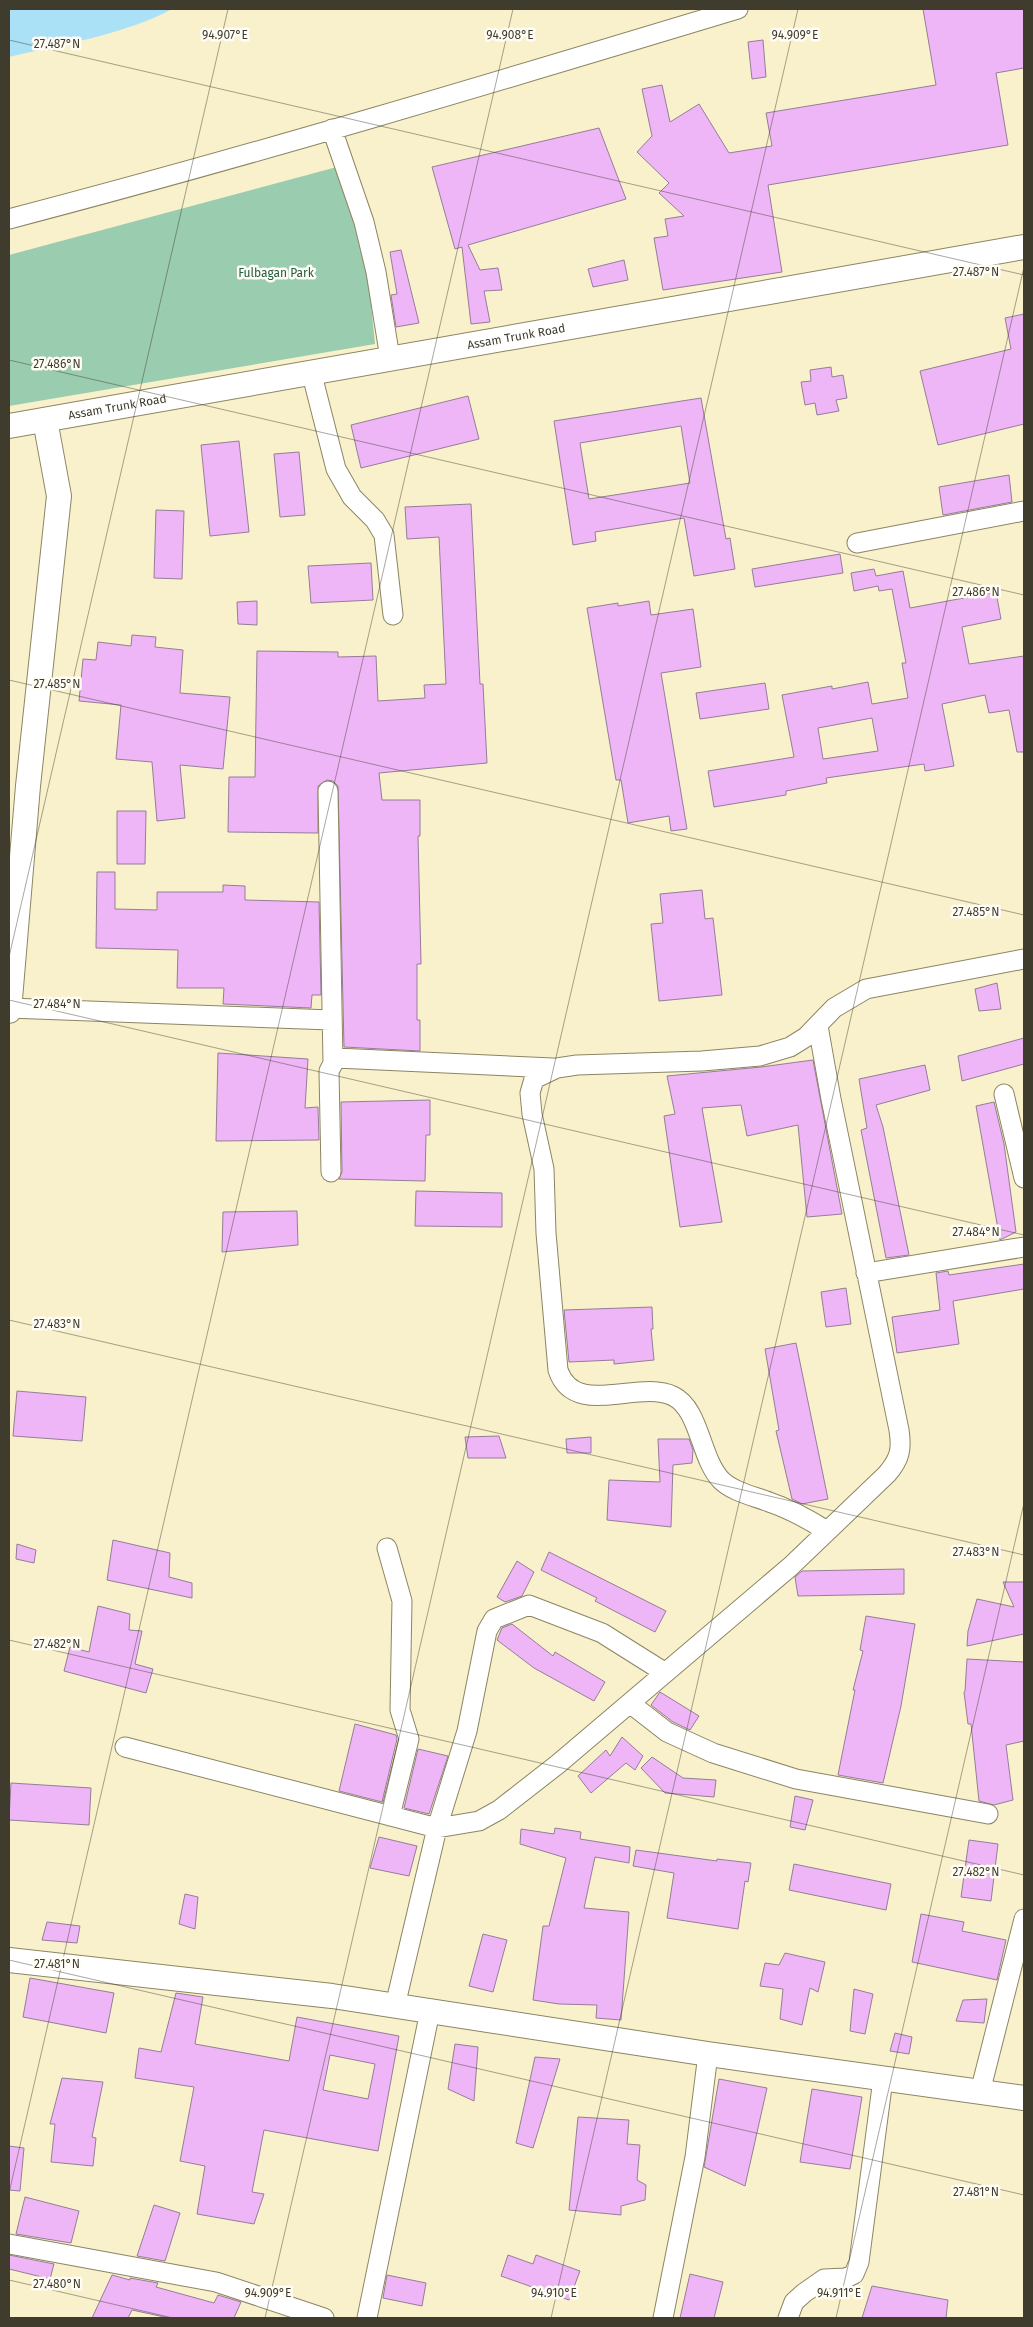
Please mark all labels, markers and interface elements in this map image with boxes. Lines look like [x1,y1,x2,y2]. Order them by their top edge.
text: 94.907°E [202,28,248,42]
text: 94.908°E [486,28,534,42]
text: 94.909°E [771,28,819,42]
text: 27.487°N [34,37,80,51]
text: 27.487°N [953,265,999,279]
park label: Fulbagan Park [238,266,315,280]
street label: Assam Trunk Road [466,321,566,352]
text: 27.486°N [33,357,81,371]
street label: Assam Trunk Road [67,391,168,422]
text: 27.486°N [952,585,1000,599]
text: 27.485°N [34,677,81,691]
text: 27.485°N [953,905,1000,919]
text: 27.484°N [33,997,81,1011]
text: 27.484°N [952,1225,1000,1239]
text: 27.483°N [33,1317,81,1331]
text: 27.483°N [952,1545,1000,1559]
text: 27.482°N [34,1637,80,1651]
text: 27.482°N [953,1865,999,1879]
text: 27.481°N [34,1957,80,1971]
text: 27.481°N [953,2185,999,2199]
text: 27.480°N [33,2277,81,2291]
text: 94.909°E [244,2286,292,2300]
text: 94.910°E [531,2286,577,2300]
text: 94.911°E [817,2286,861,2300]

